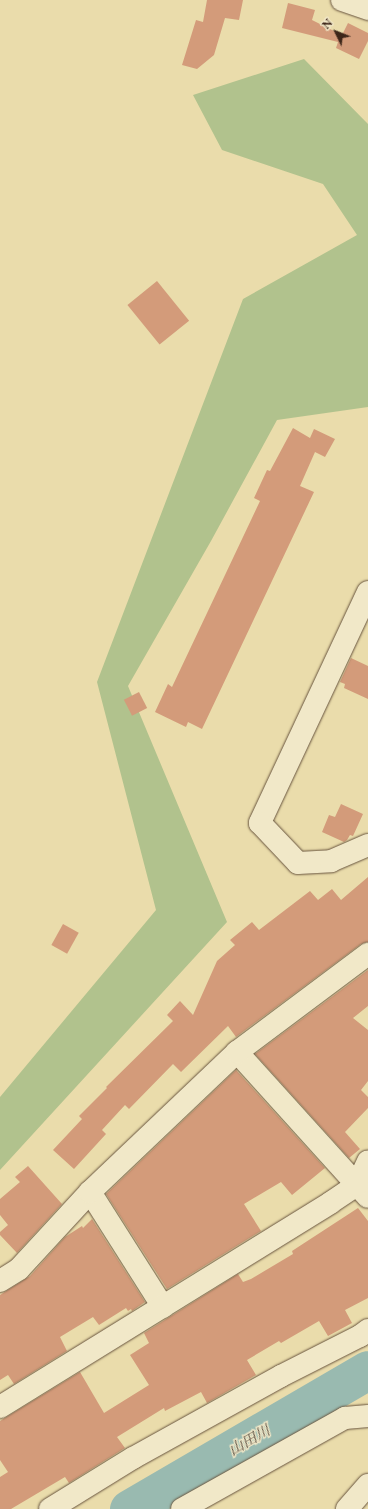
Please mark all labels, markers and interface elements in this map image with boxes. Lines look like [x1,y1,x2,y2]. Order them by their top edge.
north arrow [316,12,356,52]
text: N [319,16,335,32]
water label: 山田川 [225,1421,273,1459]

